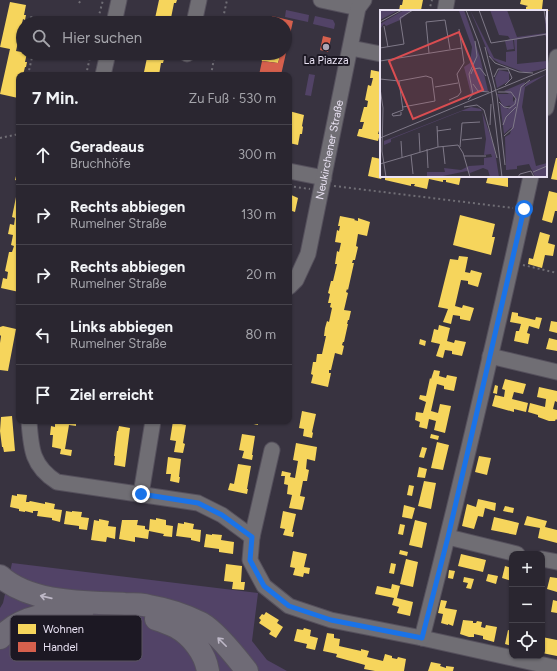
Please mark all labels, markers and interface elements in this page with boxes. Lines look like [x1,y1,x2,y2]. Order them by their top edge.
inset map [380,10,547,177]
search box [16,16,292,60]
icon: search [30,27,52,49]
text: Hier suchen [62,29,142,47]
marker: La Piazza [321,42,331,52]
place label: La Piazza [304,54,349,67]
text: 7 Min. [32,88,78,108]
text: Zu Fuß · 530 m [189,91,276,106]
street label: Neukirchener Straße [313,99,346,201]
text: Geradeaus [70,138,144,156]
icon: ahead [32,144,54,166]
text: 300 m [238,147,276,162]
text: Bruchhöfe [70,156,131,171]
text: Rechts abbiegen [70,198,185,216]
route start [515,200,533,218]
icon: right [32,204,54,226]
text: 130 m [241,207,276,222]
text: Rumelner Straße [70,216,167,231]
text: Rechts abbiegen [70,258,185,276]
icon: right [32,264,54,286]
text: 20 m [246,267,276,282]
text: Rumelner Straße [70,276,167,291]
text: Links abbiegen [70,318,173,336]
icon: left [32,324,54,346]
text: 80 m [245,327,276,342]
text: Rumelner Straße [70,336,167,351]
icon: arrive [32,384,54,406]
text: Ziel erreicht [70,386,154,404]
route end [132,485,150,503]
map controls [509,551,545,659]
button: + [509,551,545,587]
button: − [509,587,545,623]
one-way arrow [40,592,53,600]
legend [10,615,142,661]
text: Wohnen [43,623,84,636]
button: locate [509,623,545,659]
one-way arrow [217,637,227,647]
text: Handel [43,641,78,654]

